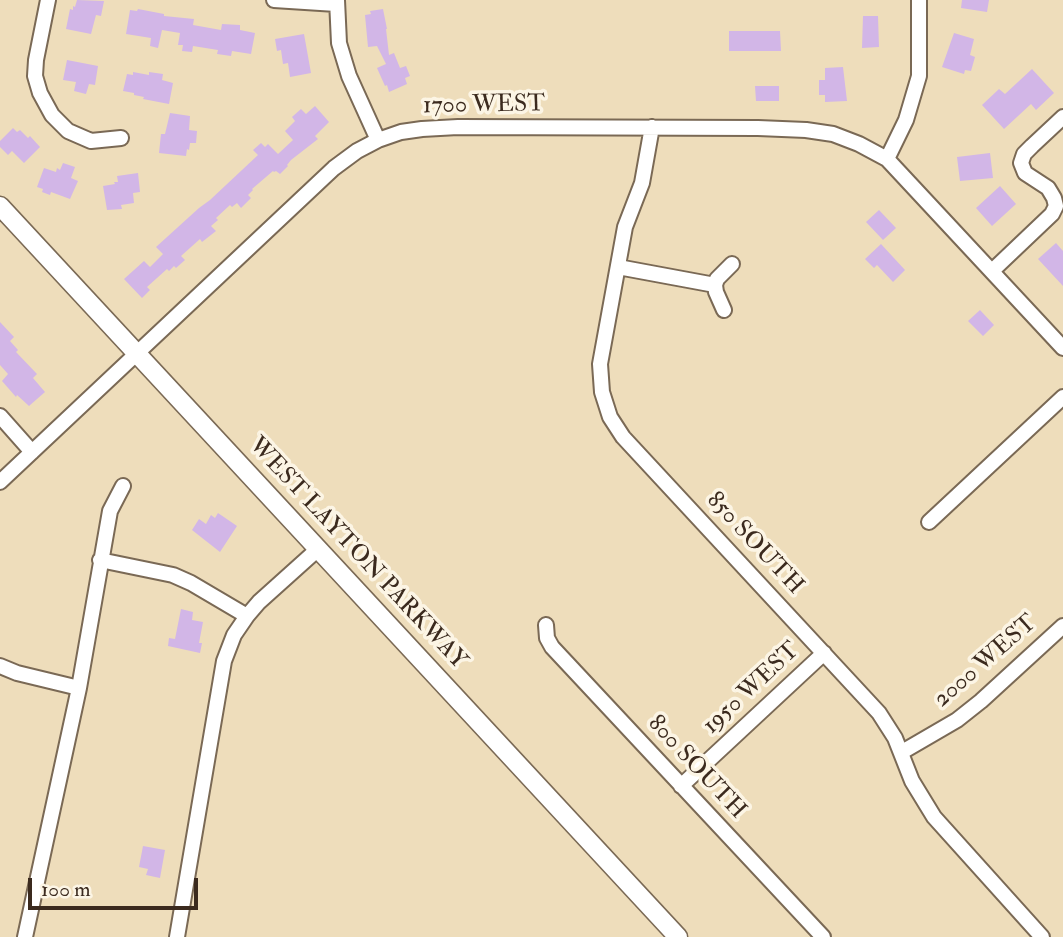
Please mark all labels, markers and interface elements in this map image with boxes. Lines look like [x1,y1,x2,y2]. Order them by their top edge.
street label: 1700 WEST [423,91,545,121]
street label: WEST LAYTON PARKWAY [242,432,472,676]
street label: 850 SOUTH [699,487,809,601]
street label: 2000 WEST [929,609,1043,715]
street label: 1950 WEST [698,637,806,741]
street label: 800 SOUTH [641,710,751,826]
scale bar [32,864,201,908]
text: 100 m [41,876,91,903]

